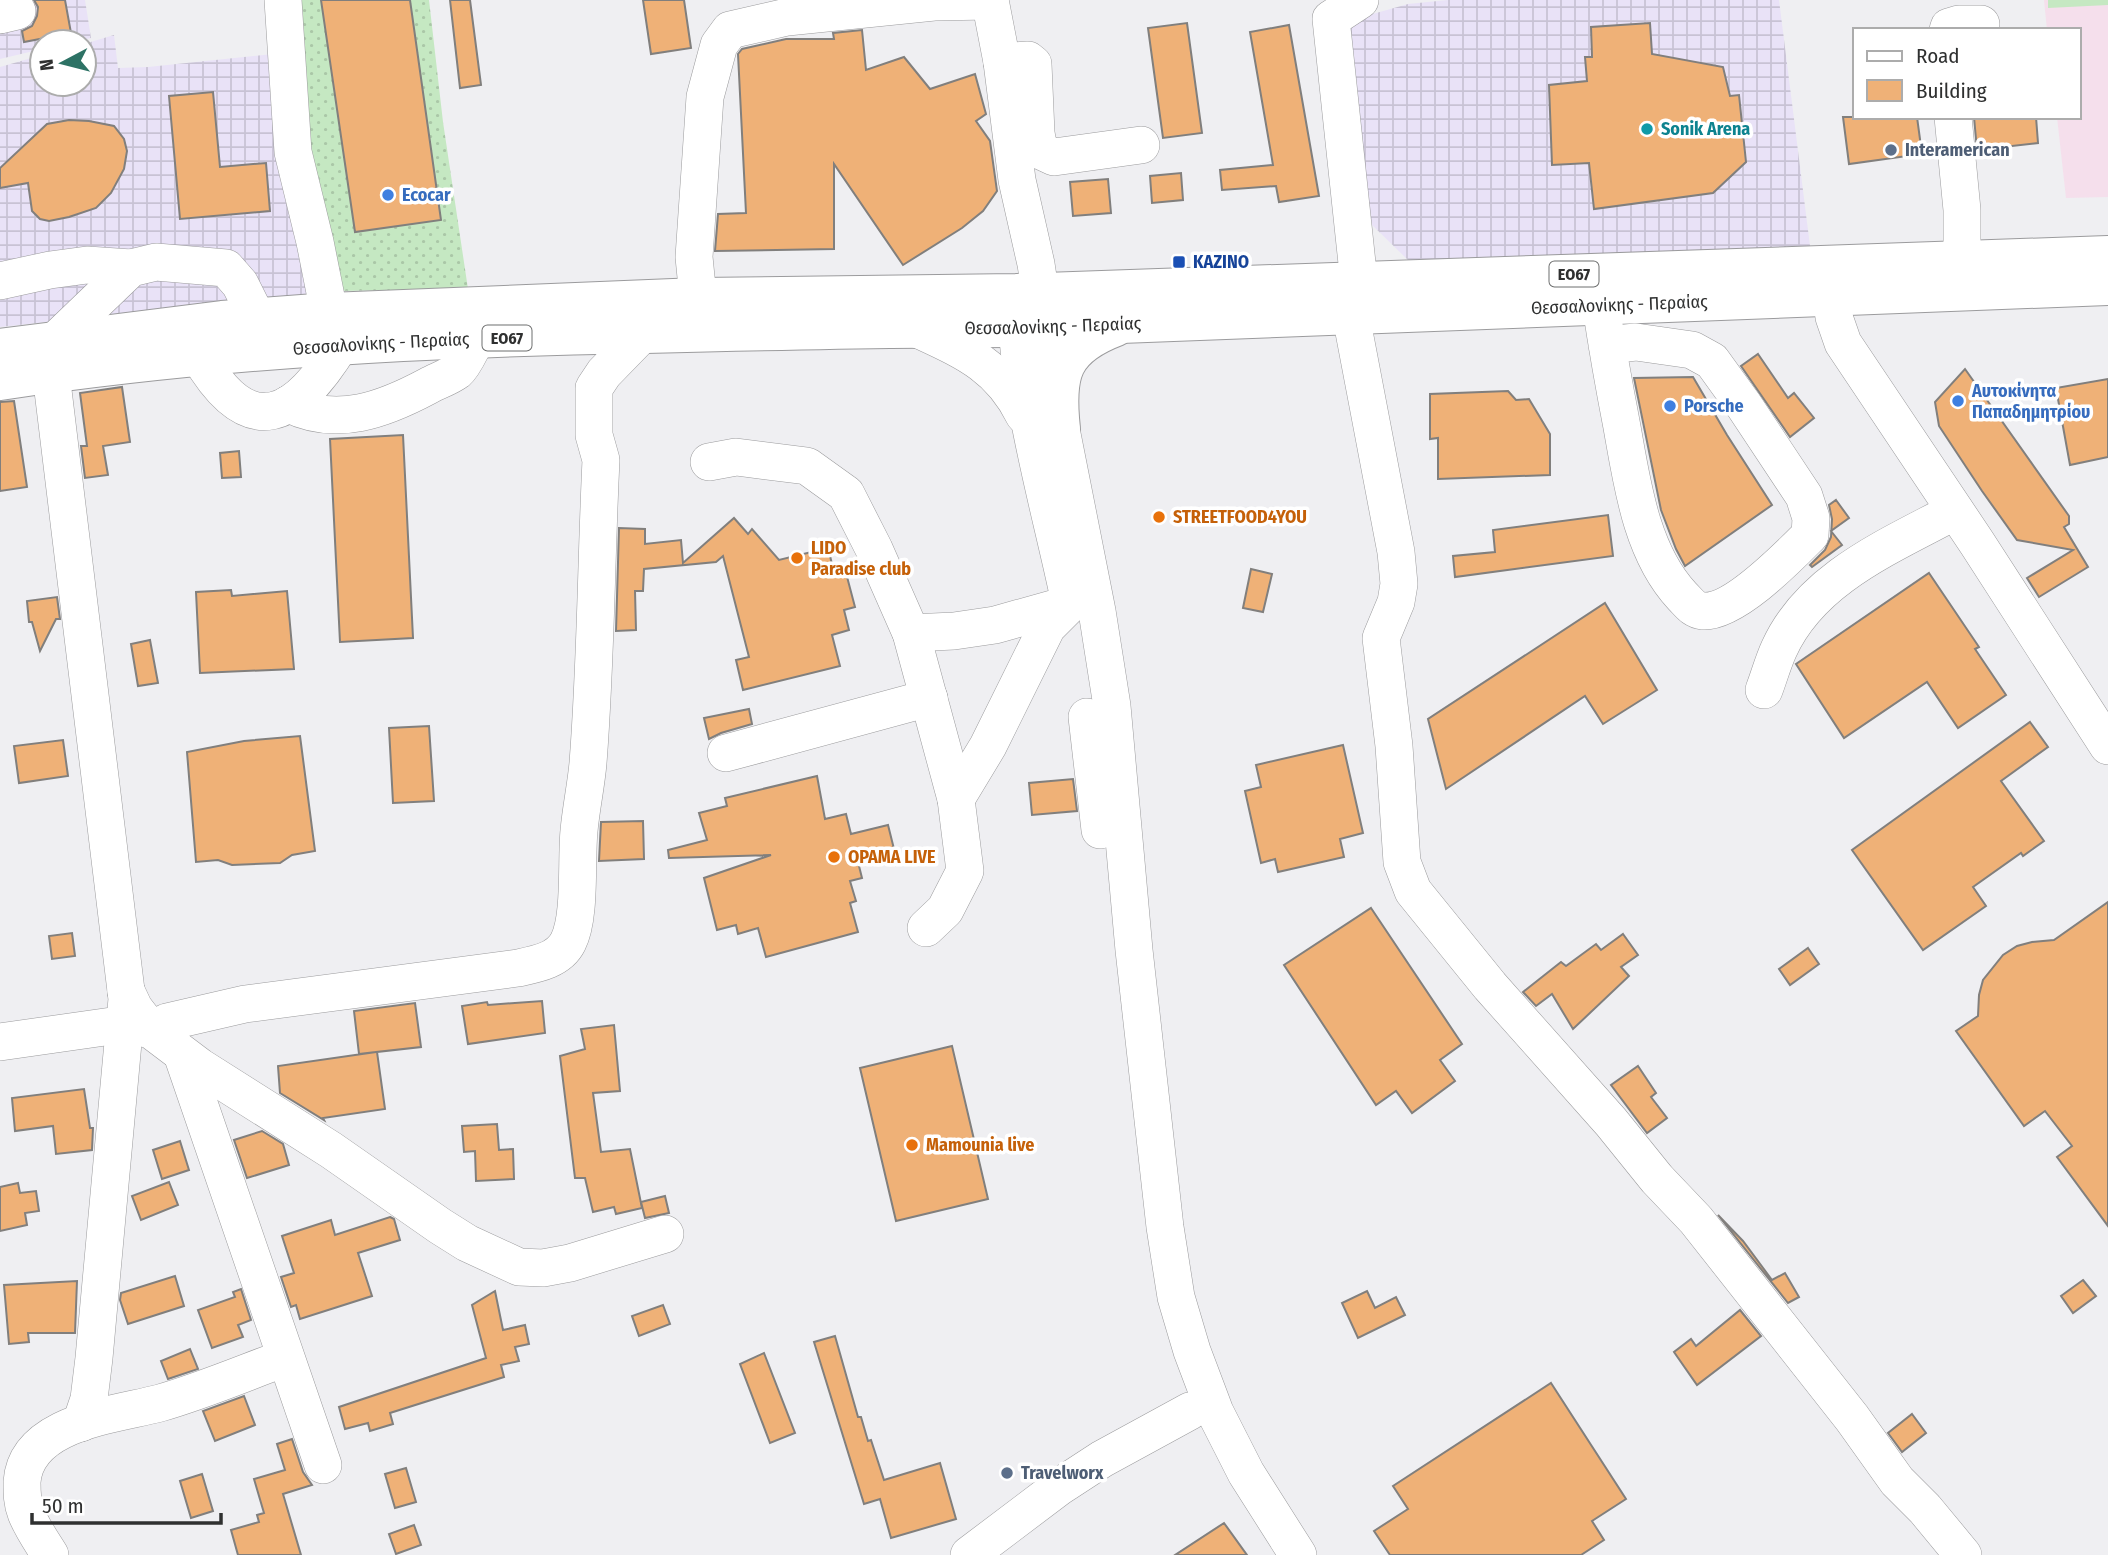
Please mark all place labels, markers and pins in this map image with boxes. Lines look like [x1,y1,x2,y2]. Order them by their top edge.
place label: Sonik Arena [1661,118,1750,140]
marker: Sonik Arena [1639,121,1655,137]
place label: Interamerican [1905,139,2010,161]
marker: Interamerican [1883,142,1899,158]
place label: Ecocar [402,184,451,206]
marker: Ecocar [380,187,396,203]
place label: ΚΑΖΙΝΟ [1193,251,1249,273]
marker: ΚΑΖΙΝΟ [1171,254,1187,270]
place label: Αυτοκίνητα Παπαδημητρίου [1971,380,2090,423]
marker: Αυτοκίνητα Παπαδημητρίου [1950,393,1966,409]
place label: Porsche [1684,395,1744,417]
marker: Porsche [1662,398,1678,414]
place label: STREETFOOD4YOU [1173,506,1307,528]
marker: STREETFOOD4YOU [1151,509,1167,525]
place label: LIDO Paradise club [811,537,911,580]
marker: LIDO Paradise club [789,550,805,566]
place label: ΟΡΑΜΑ LIVE [848,846,936,868]
marker: ΟΡΑΜΑ LIVE [826,849,842,865]
place label: Mamounia live [926,1134,1034,1156]
marker: Mamounia live [904,1137,920,1153]
place label: Travelworx [1021,1462,1104,1484]
marker: Travelworx [999,1465,1015,1481]

